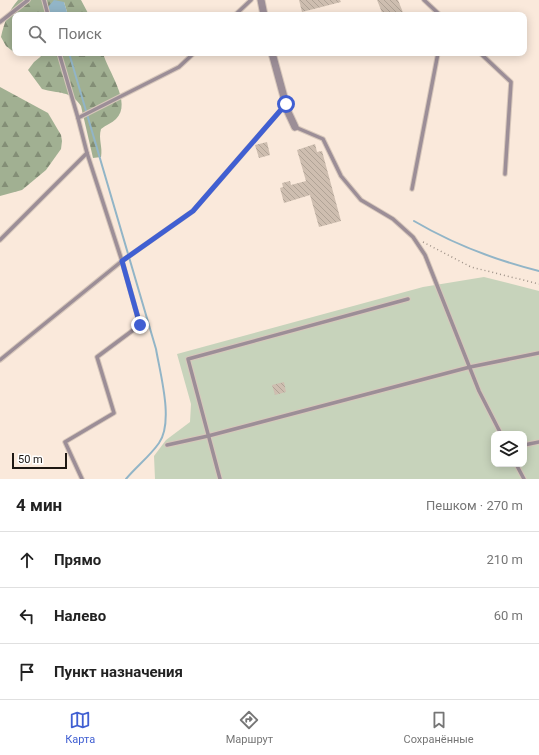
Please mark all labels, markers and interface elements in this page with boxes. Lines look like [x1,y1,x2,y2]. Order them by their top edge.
search box [12,12,527,56]
icon: search [26,23,48,45]
text: Поиск [58,25,102,43]
route start [277,95,295,113]
route end [131,316,149,334]
map controls [491,431,527,467]
button: layers [491,431,527,467]
scale bar [12,451,67,470]
text: 50 m [18,453,43,466]
text: 4 мин [16,495,62,515]
text: Пешком · 270 m [426,498,523,513]
icon: ahead [16,549,38,571]
text: Прямо [54,551,101,569]
text: 210 m [486,552,523,567]
icon: left [16,605,38,627]
text: Налево [54,607,106,625]
text: 60 m [494,608,523,623]
icon: arrive [16,661,38,683]
text: Пункт назначения [54,663,183,681]
tab: Карта [65,709,95,746]
tab: Маршрут [226,709,273,746]
tab: Сохранённые [404,709,474,746]

